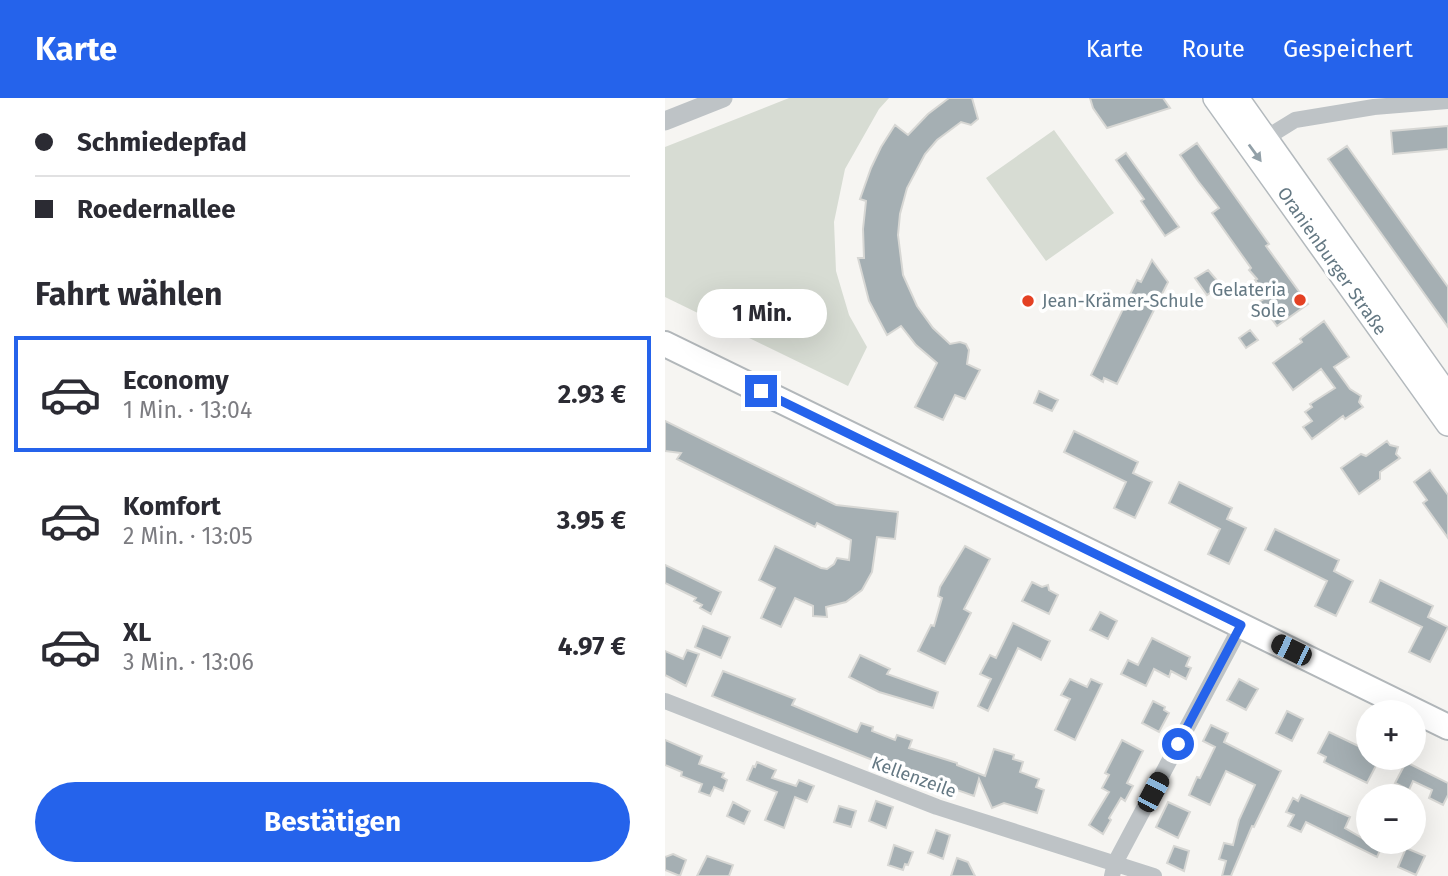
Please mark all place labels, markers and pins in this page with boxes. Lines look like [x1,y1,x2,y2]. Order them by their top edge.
place label: Gelateria Sole [1212,279,1286,322]
place label: Jean-Krämer-Schule [1042,290,1204,312]
marker: Gelateria Sole [1292,292,1308,308]
marker: Jean-Krämer-Schule [1020,293,1036,309]

